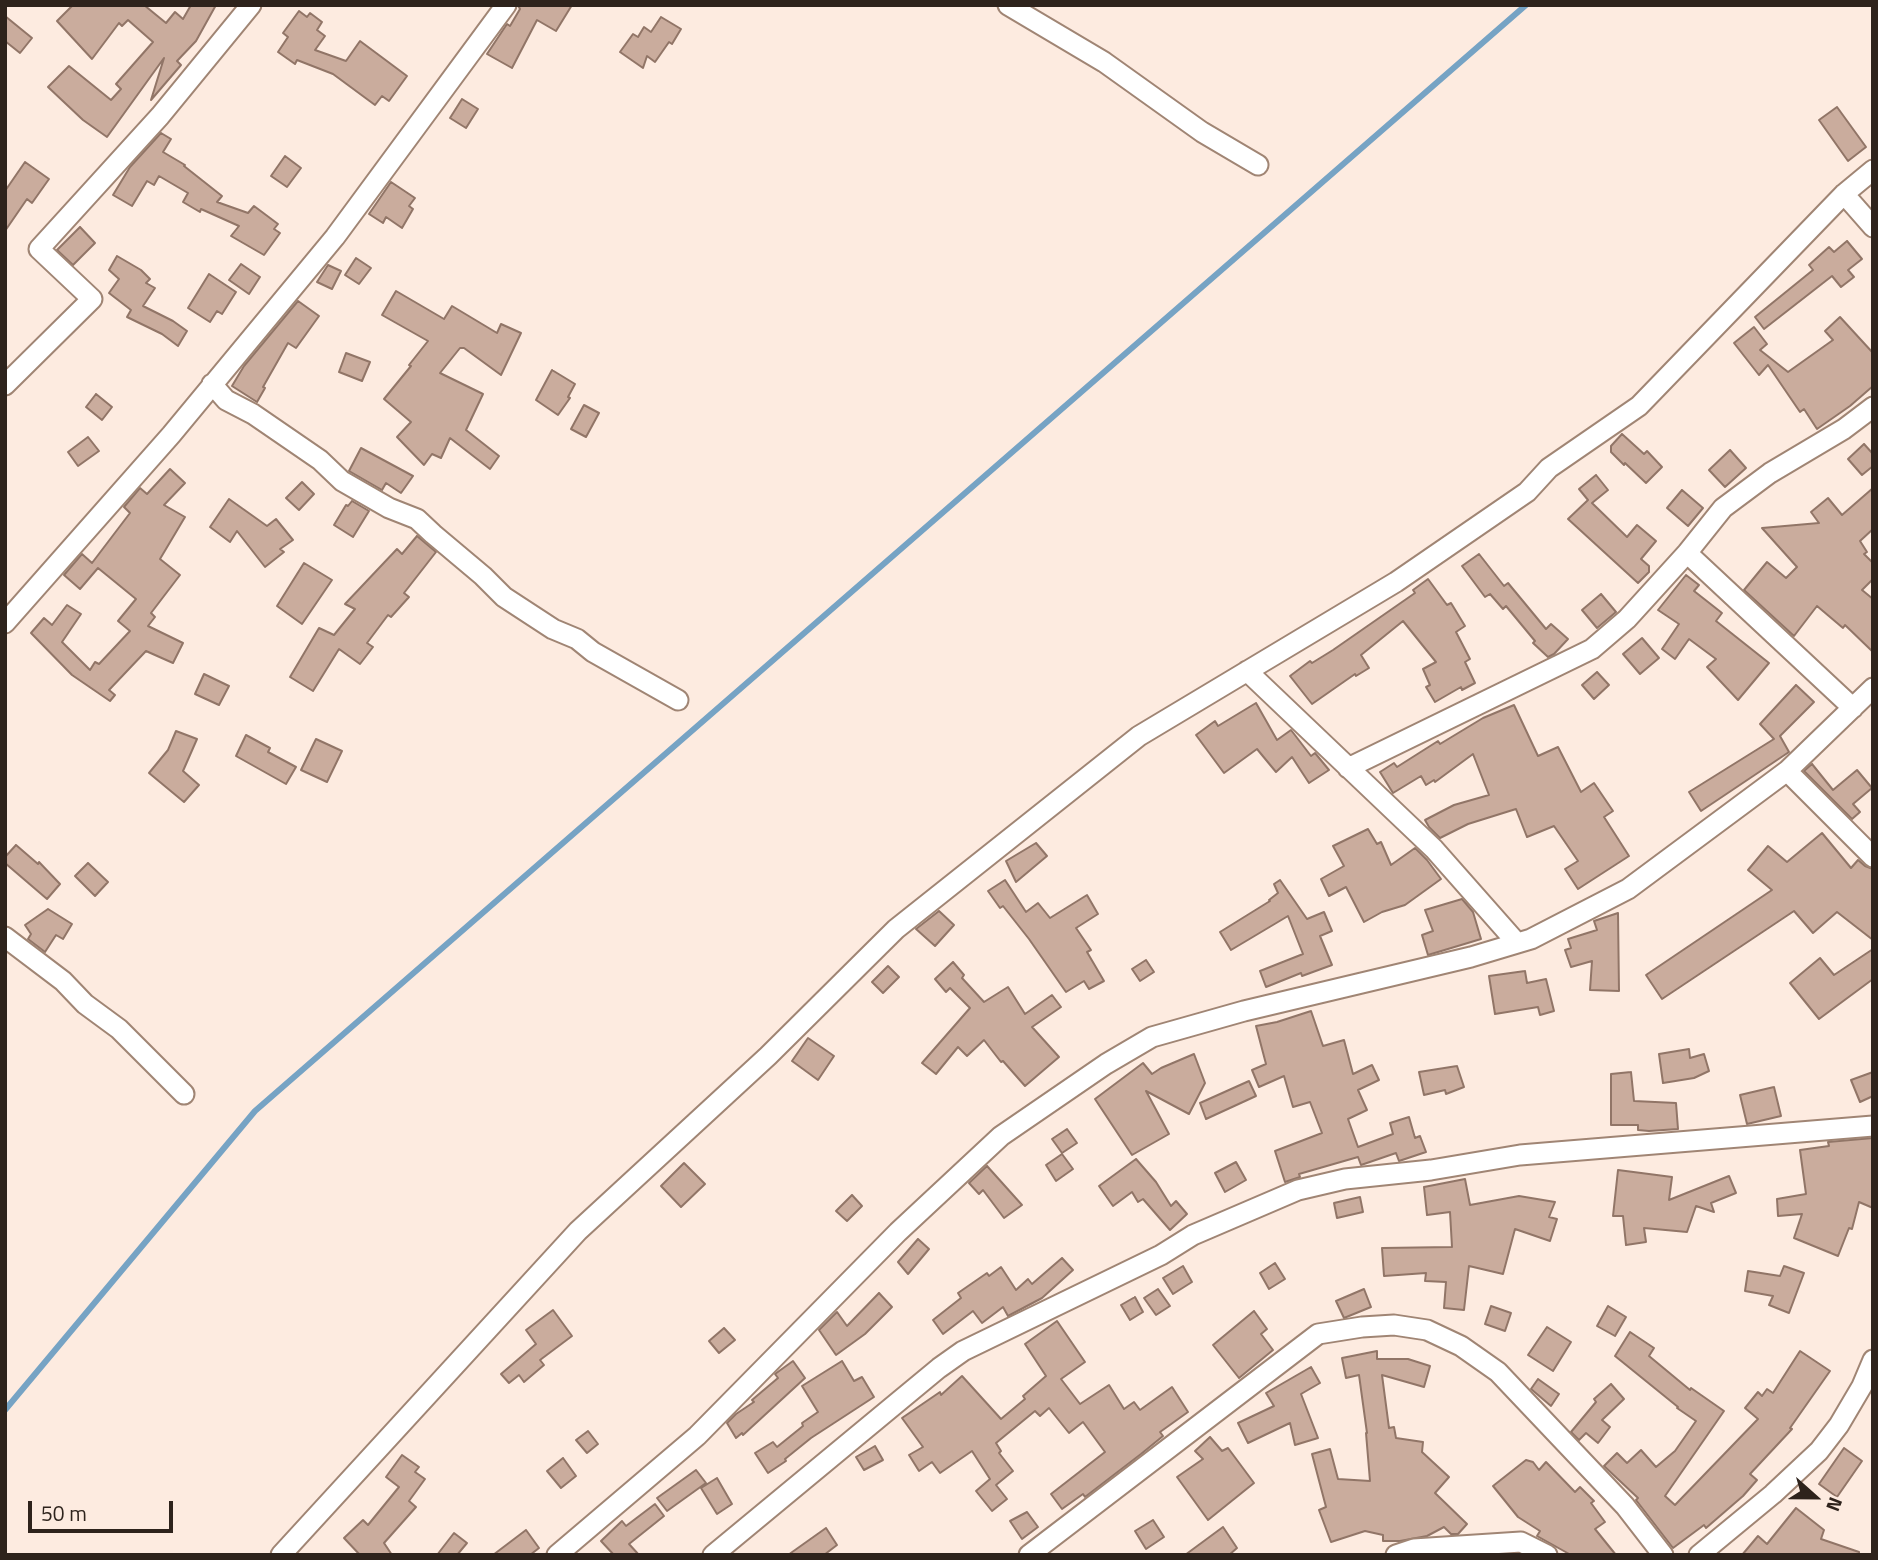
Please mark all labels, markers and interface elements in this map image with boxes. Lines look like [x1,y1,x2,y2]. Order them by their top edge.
north arrow [1780,1462,1850,1532]
scale bar [32,1486,177,1530]
text: N [1819,1493,1851,1516]
text: 50 m [41,1497,87,1529]

